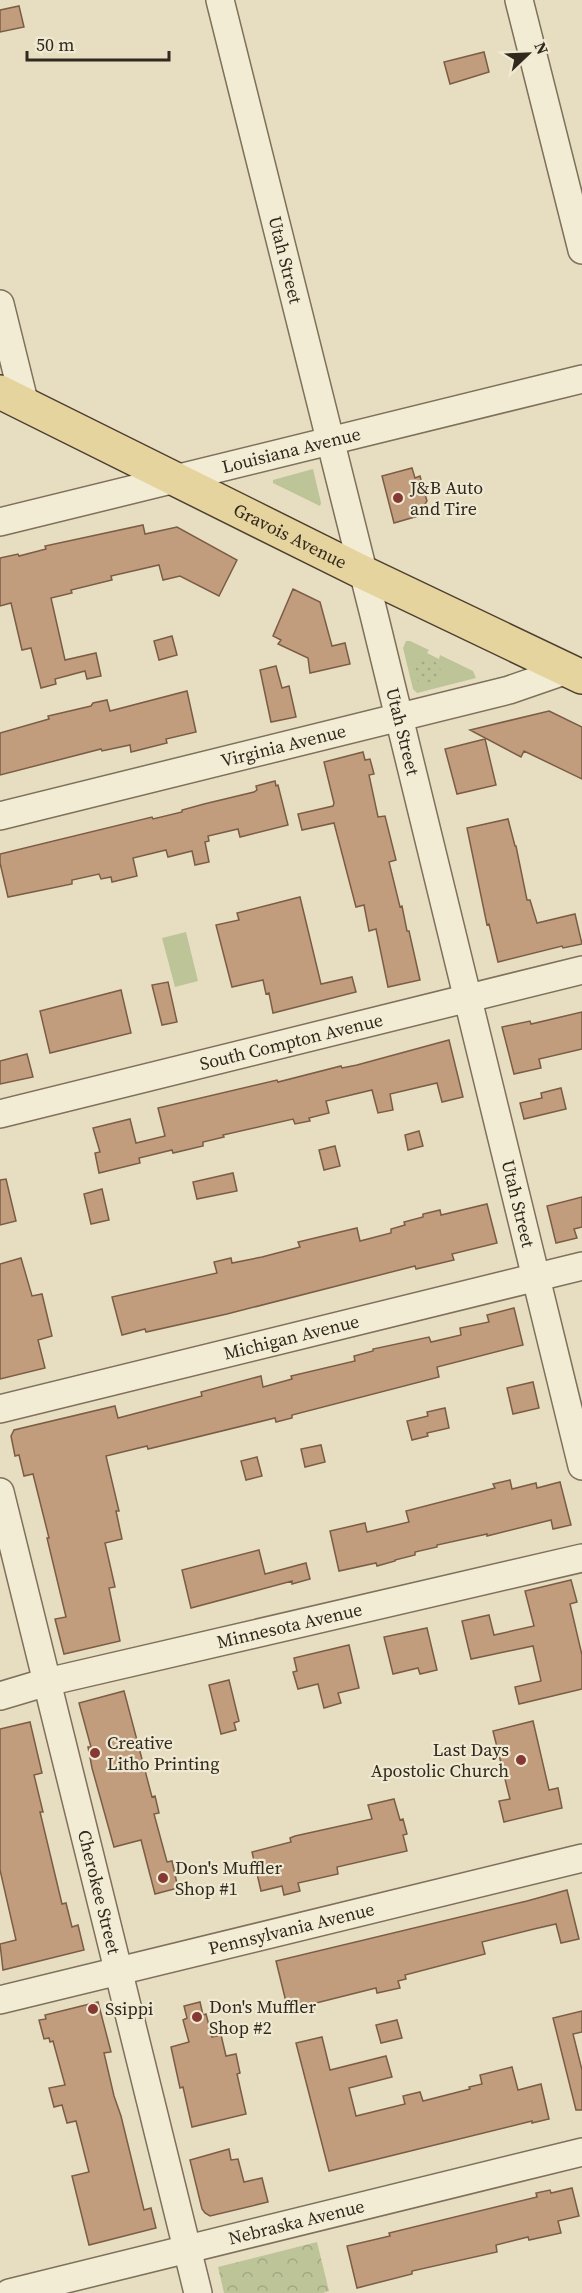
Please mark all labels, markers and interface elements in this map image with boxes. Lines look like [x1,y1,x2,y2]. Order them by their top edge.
scale bar [27,24,170,62]
north arrow [498,24,558,84]
text: 50 m [36,32,74,57]
text: N [529,38,554,58]
street label: Utah Street [263,213,309,306]
street label: Louisiana Avenue [219,421,363,479]
place label: J&B Auto and Tire [409,475,483,521]
marker: J&B Auto and Tire [391,491,405,505]
street label: Gravois Avenue [229,497,351,575]
street label: Utah Street [380,685,426,778]
street label: Virginia Avenue [218,718,348,773]
street label: South Compton Avenue [197,1007,385,1076]
street label: Utah Street [496,1157,541,1250]
street label: Michigan Avenue [221,1308,362,1366]
street label: Minnesota Avenue [214,1596,365,1654]
place label: Creative Litho Printing [107,1730,220,1776]
place label: Last Days Apostolic Church [371,1737,509,1783]
marker: Creative Litho Printing [88,1746,102,1760]
marker: Last Days Apostolic Church [514,1753,528,1767]
street label: Cherokee Street [72,1827,127,1957]
place label: Don's Muffler Shop #1 [175,1855,282,1901]
marker: Don's Muffler Shop #1 [156,1871,170,1885]
street label: Pennsylvania Avenue [206,1896,377,1961]
place label: Don's Muffler Shop #2 [209,1994,316,2040]
place label: Ssippi [105,1996,153,2021]
marker: Ssippi [86,2002,100,2016]
marker: Don's Muffler Shop #2 [190,2010,204,2024]
street label: Nebraska Avenue [226,2193,367,2251]

